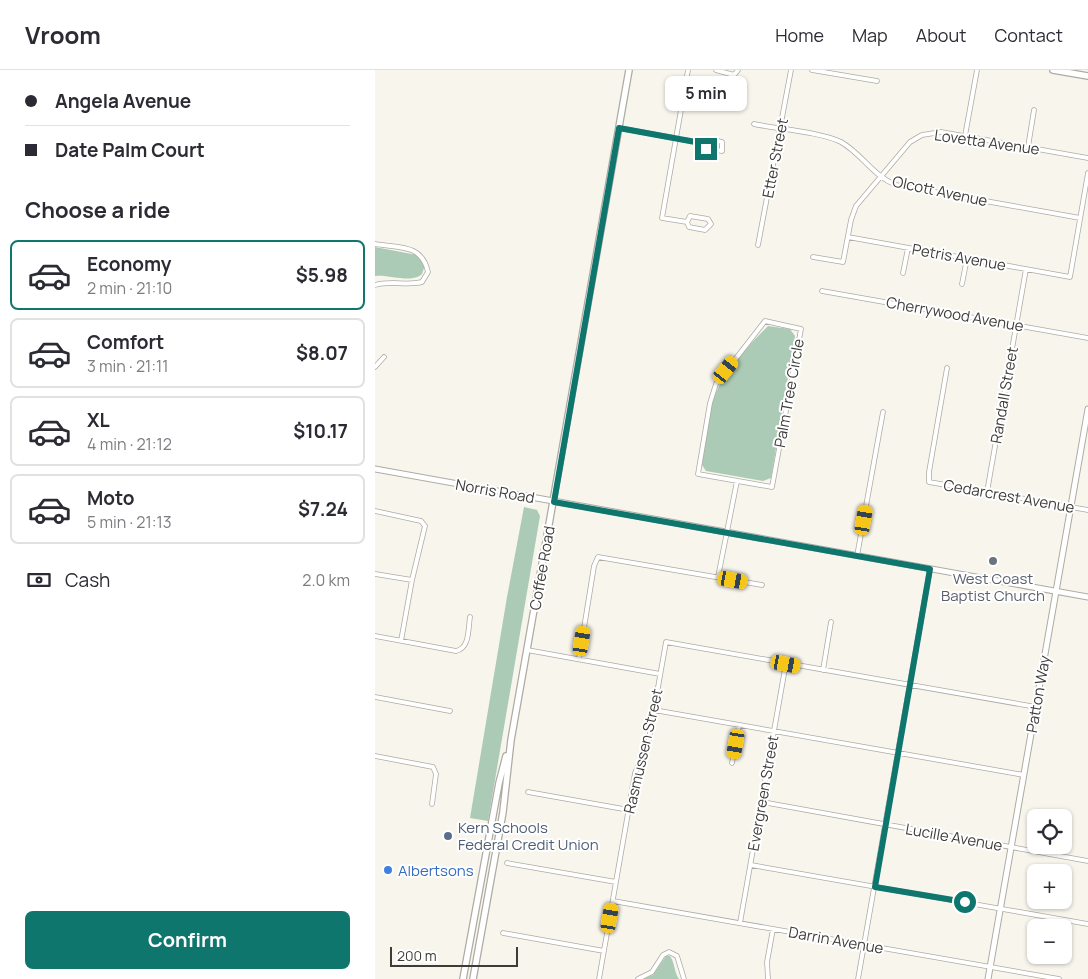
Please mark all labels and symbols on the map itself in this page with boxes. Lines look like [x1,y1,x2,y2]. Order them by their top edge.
callout: 5 min [665,77,747,112]
street label: Etter Street [757,116,793,200]
street label: Lovetta Avenue [933,124,1041,160]
route end [695,138,717,160]
street label: Olcott Avenue [890,171,990,211]
street label: Petris Avenue [910,238,1008,276]
street label: Cherrywood Avenue [885,292,1026,336]
street label: Palm Tree Circle [769,337,809,449]
street label: Randall Street [985,345,1023,445]
car [710,354,741,386]
street label: Norris Road [454,474,536,508]
street label: Cedarcrest Avenue [942,474,1076,518]
car [854,504,873,536]
street label: Coffee Road [524,524,560,612]
marker: West Coast Baptist Church [987,555,999,567]
place label: West Coast Baptist Church [941,568,1045,606]
car [716,570,749,590]
car [572,625,591,657]
car [769,654,802,674]
street label: Patton Way [1021,654,1055,734]
street label: Rasmussen Street [618,686,668,816]
car [726,728,745,760]
street label: Evergreen Street [742,733,784,853]
place label: Kern Schools Federal Credit Union [458,817,599,855]
street label: Lucille Avenue [904,818,1004,856]
marker: Kern Schools Federal Credit Union [442,830,454,842]
place label: Albertsons [398,860,474,881]
marker: Albertsons [382,864,394,876]
route start [954,891,976,913]
car [600,902,619,934]
street label: Darrin Avenue [787,921,885,959]
scale bar [390,944,517,967]

